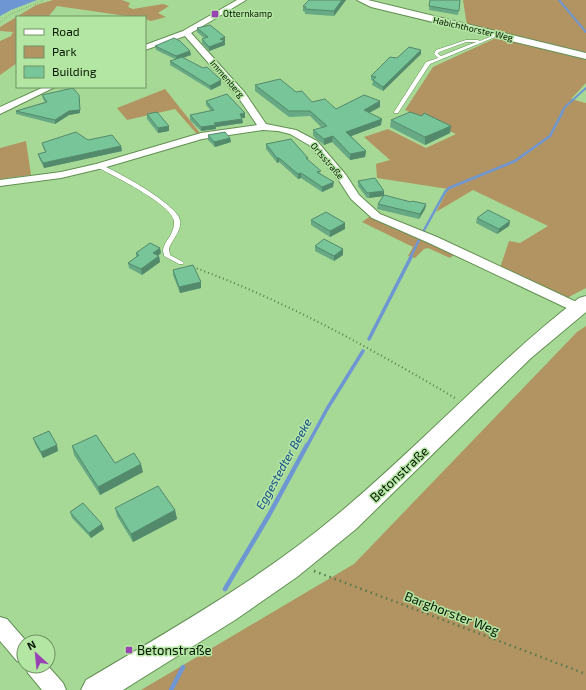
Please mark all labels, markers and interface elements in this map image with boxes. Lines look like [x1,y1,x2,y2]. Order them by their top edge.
place label: Otternkamp [223,8,272,19]
marker: Otternkamp [210,9,220,19]
street label: Habichthorster Weg [432,14,514,43]
legend [16,16,146,88]
text: Road [52,24,80,38]
text: Park [52,44,77,58]
street label: Immenberg [208,57,247,100]
text: Building [52,64,97,78]
street label: Ortsstraße [308,140,346,181]
water label: Eggestedter Beeke [252,415,314,511]
street label: Betonstraße [366,443,432,505]
street label: Barghorster Weg [402,588,502,638]
north arrow [16,634,56,674]
text: N [25,637,38,652]
place label: Betonstraße [137,642,212,658]
marker: Betonstraße [124,645,134,655]

